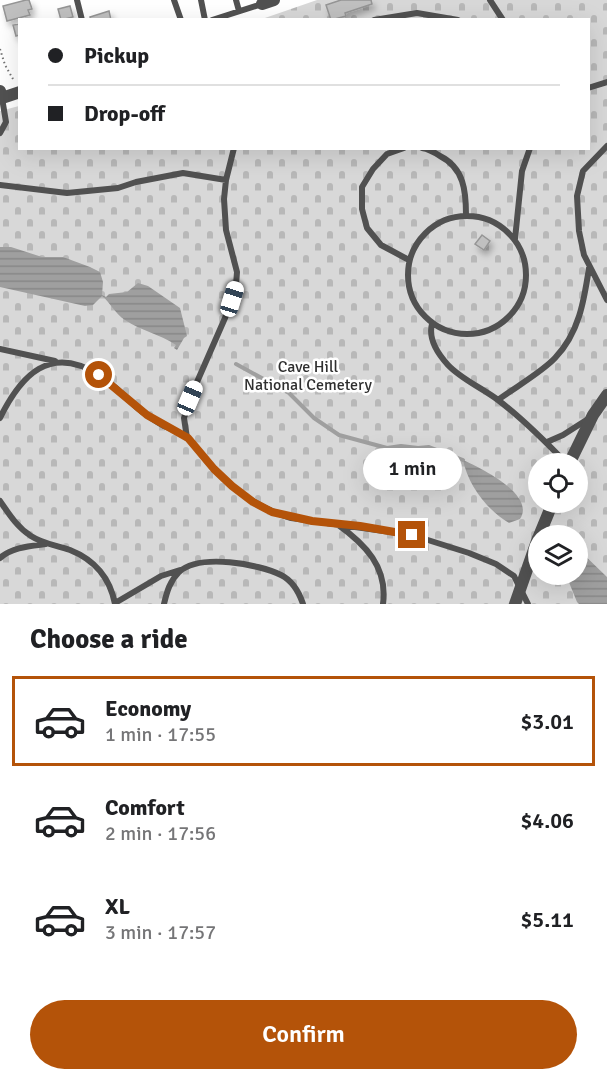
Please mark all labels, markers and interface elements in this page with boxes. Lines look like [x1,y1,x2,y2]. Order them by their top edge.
text: Pickup [84,42,149,69]
text: Drop-off [84,100,165,127]
car [218,279,246,319]
park label: Cave Hill National Cemetery [244,357,372,395]
route start [85,361,112,388]
car [175,378,205,418]
callout: 1 min [362,448,462,490]
map controls [528,453,588,585]
button: locate [528,453,588,513]
text: 1 min [389,456,436,481]
route end [398,521,425,548]
button: layers [528,525,588,585]
text: Choose a ride [30,623,188,656]
icon: car [33,694,87,748]
text: Economy [105,695,191,722]
text: $3.01 [520,708,574,735]
text: 1 min · 17:55 [105,722,216,747]
icon: car [33,793,87,847]
text: Comfort [105,794,185,821]
text: $4.06 [520,807,574,834]
text: 2 min · 17:56 [105,821,216,846]
icon: car [33,892,87,946]
text: XL [105,893,130,920]
text: $5.11 [520,906,574,933]
text: 3 min · 17:57 [105,920,216,945]
button: Confirm [30,1000,577,1069]

